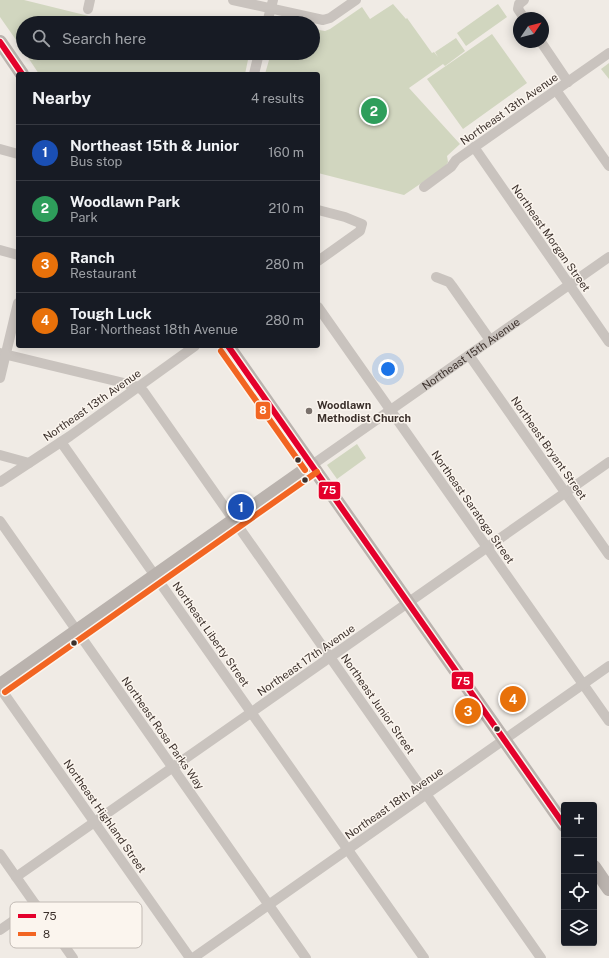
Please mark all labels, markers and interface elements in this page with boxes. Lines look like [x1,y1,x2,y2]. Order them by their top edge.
north arrow [513,12,549,48]
search box [16,16,320,60]
icon: search [30,27,52,49]
text: Search here [62,30,146,47]
street label: Northeast 13th Avenue [458,71,560,147]
text: Nearby [32,88,91,108]
text: 4 results [251,91,304,106]
pin: 2 [361,96,387,126]
text: Northeast 15th & Junior [70,137,239,154]
text: 1 [42,145,48,160]
text: 160 m [268,145,304,160]
text: Bus stop [70,154,122,169]
street label: Northeast Morgan Street [509,182,593,294]
text: Woodlawn Park [70,193,180,210]
text: 2 [41,201,49,216]
text: 210 m [269,201,304,216]
text: Park [70,210,98,225]
text: Ranch [70,249,115,266]
text: 3 [41,257,49,272]
text: 280 m [266,257,304,272]
text: Restaurant [70,266,136,281]
text: Tough Luck [70,305,152,322]
text: 4 [41,313,49,328]
text: 280 m [266,313,304,328]
street label: Northeast 15th Avenue [420,315,522,392]
text: Bar · Northeast 18th Avenue [70,322,238,337]
your location [378,359,398,379]
street label: Northeast 13th Avenue [41,367,143,443]
street label: Northeast Bryant Street [509,394,589,502]
place label: Woodlawn Methodist Church [317,399,411,424]
line badge: 8 [255,401,271,420]
text: 8 [259,404,267,416]
marker: Woodlawn Methodist Church [304,406,314,416]
street label: Northeast Saratoga Street [429,448,517,566]
unlabelled marker [293,455,303,465]
unlabelled marker [300,475,310,485]
line badge: 75 [318,481,341,500]
text: 75 [322,484,336,496]
pin: 1 [228,492,254,522]
street label: Northeast Liberty Street [170,579,252,689]
street label: Northeast 17th Avenue [255,622,357,698]
unlabelled marker [69,638,79,648]
street label: Northeast Junior Street [339,652,417,756]
line badge: 75 [451,671,474,690]
street label: Northeast Rosa Parks Way [119,674,207,792]
text: 75 [456,675,470,687]
pin: 4 [500,684,526,714]
pin: 3 [455,696,481,726]
unlabelled marker [492,724,502,734]
street label: Northeast Highland Street [61,757,149,875]
street label: Northeast 18th Avenue [343,765,445,841]
map controls [561,802,597,946]
button: + [561,802,597,838]
button: − [561,838,597,874]
button: locate [561,874,597,910]
legend [10,902,142,948]
text: 75 [43,910,57,922]
button: layers [561,910,597,946]
text: 8 [43,928,50,940]

